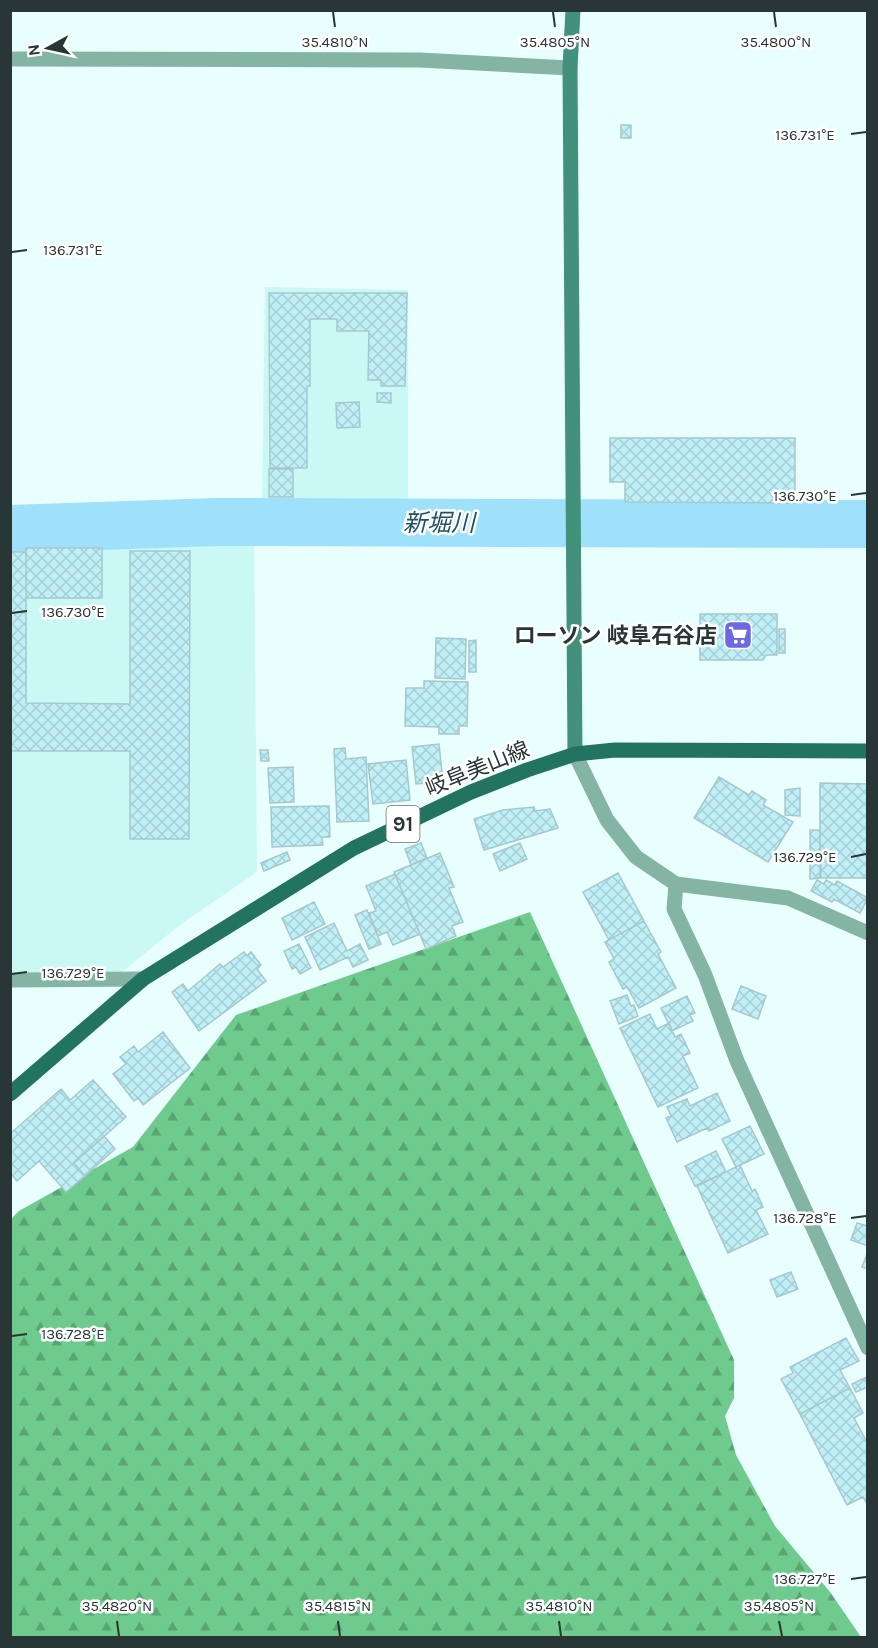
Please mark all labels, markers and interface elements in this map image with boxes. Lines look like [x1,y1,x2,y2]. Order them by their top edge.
north arrow [18,18,78,78]
text: 35.4810°N [302,33,368,51]
text: 35.4805°N [520,33,590,51]
text: 35.4800°N [741,33,811,51]
text: N [23,43,44,57]
text: 136.731°E [775,126,835,144]
text: 136.731°E [43,241,103,259]
text: 136.730°E [773,487,837,505]
water label: 新堀川 [403,509,478,537]
text: 136.730°E [41,603,105,621]
supermarket icon: ローソン 岐阜石谷店 [722,619,754,651]
place label: ローソン 岐阜石谷店 [513,623,717,649]
street label: 岐阜美山線 [422,736,533,802]
road number: 91 [386,806,420,842]
text: 136.729°E [773,848,837,866]
text: 136.729°E [41,964,105,982]
text: 136.728°E [773,1209,837,1227]
text: 136.728°E [41,1325,105,1343]
text: 136.727°E [774,1570,836,1588]
text: 35.4820°N [82,1597,152,1615]
text: 35.4815°N [305,1597,371,1615]
text: 35.4810°N [526,1597,592,1615]
text: 35.4805°N [744,1597,814,1615]

